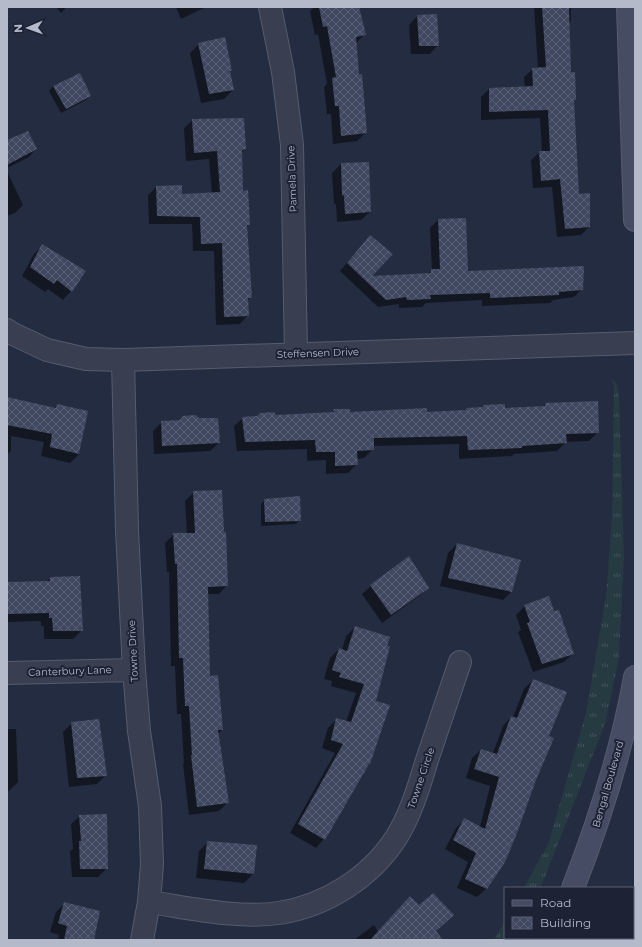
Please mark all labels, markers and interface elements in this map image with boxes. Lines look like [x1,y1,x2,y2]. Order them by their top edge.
north arrow [8,8,48,48]
text: N [11,24,25,33]
street label: Pamela Drive [284,145,300,213]
street label: Steffensen Drive [277,345,359,361]
street label: Towne Drive [125,620,141,682]
street label: Canterbury Lane [28,663,112,679]
street label: Bengal Boulevard [589,739,627,829]
street label: Towne Circle [405,746,437,810]
legend [504,887,634,939]
text: Road [540,895,571,910]
text: Building [540,915,591,930]

